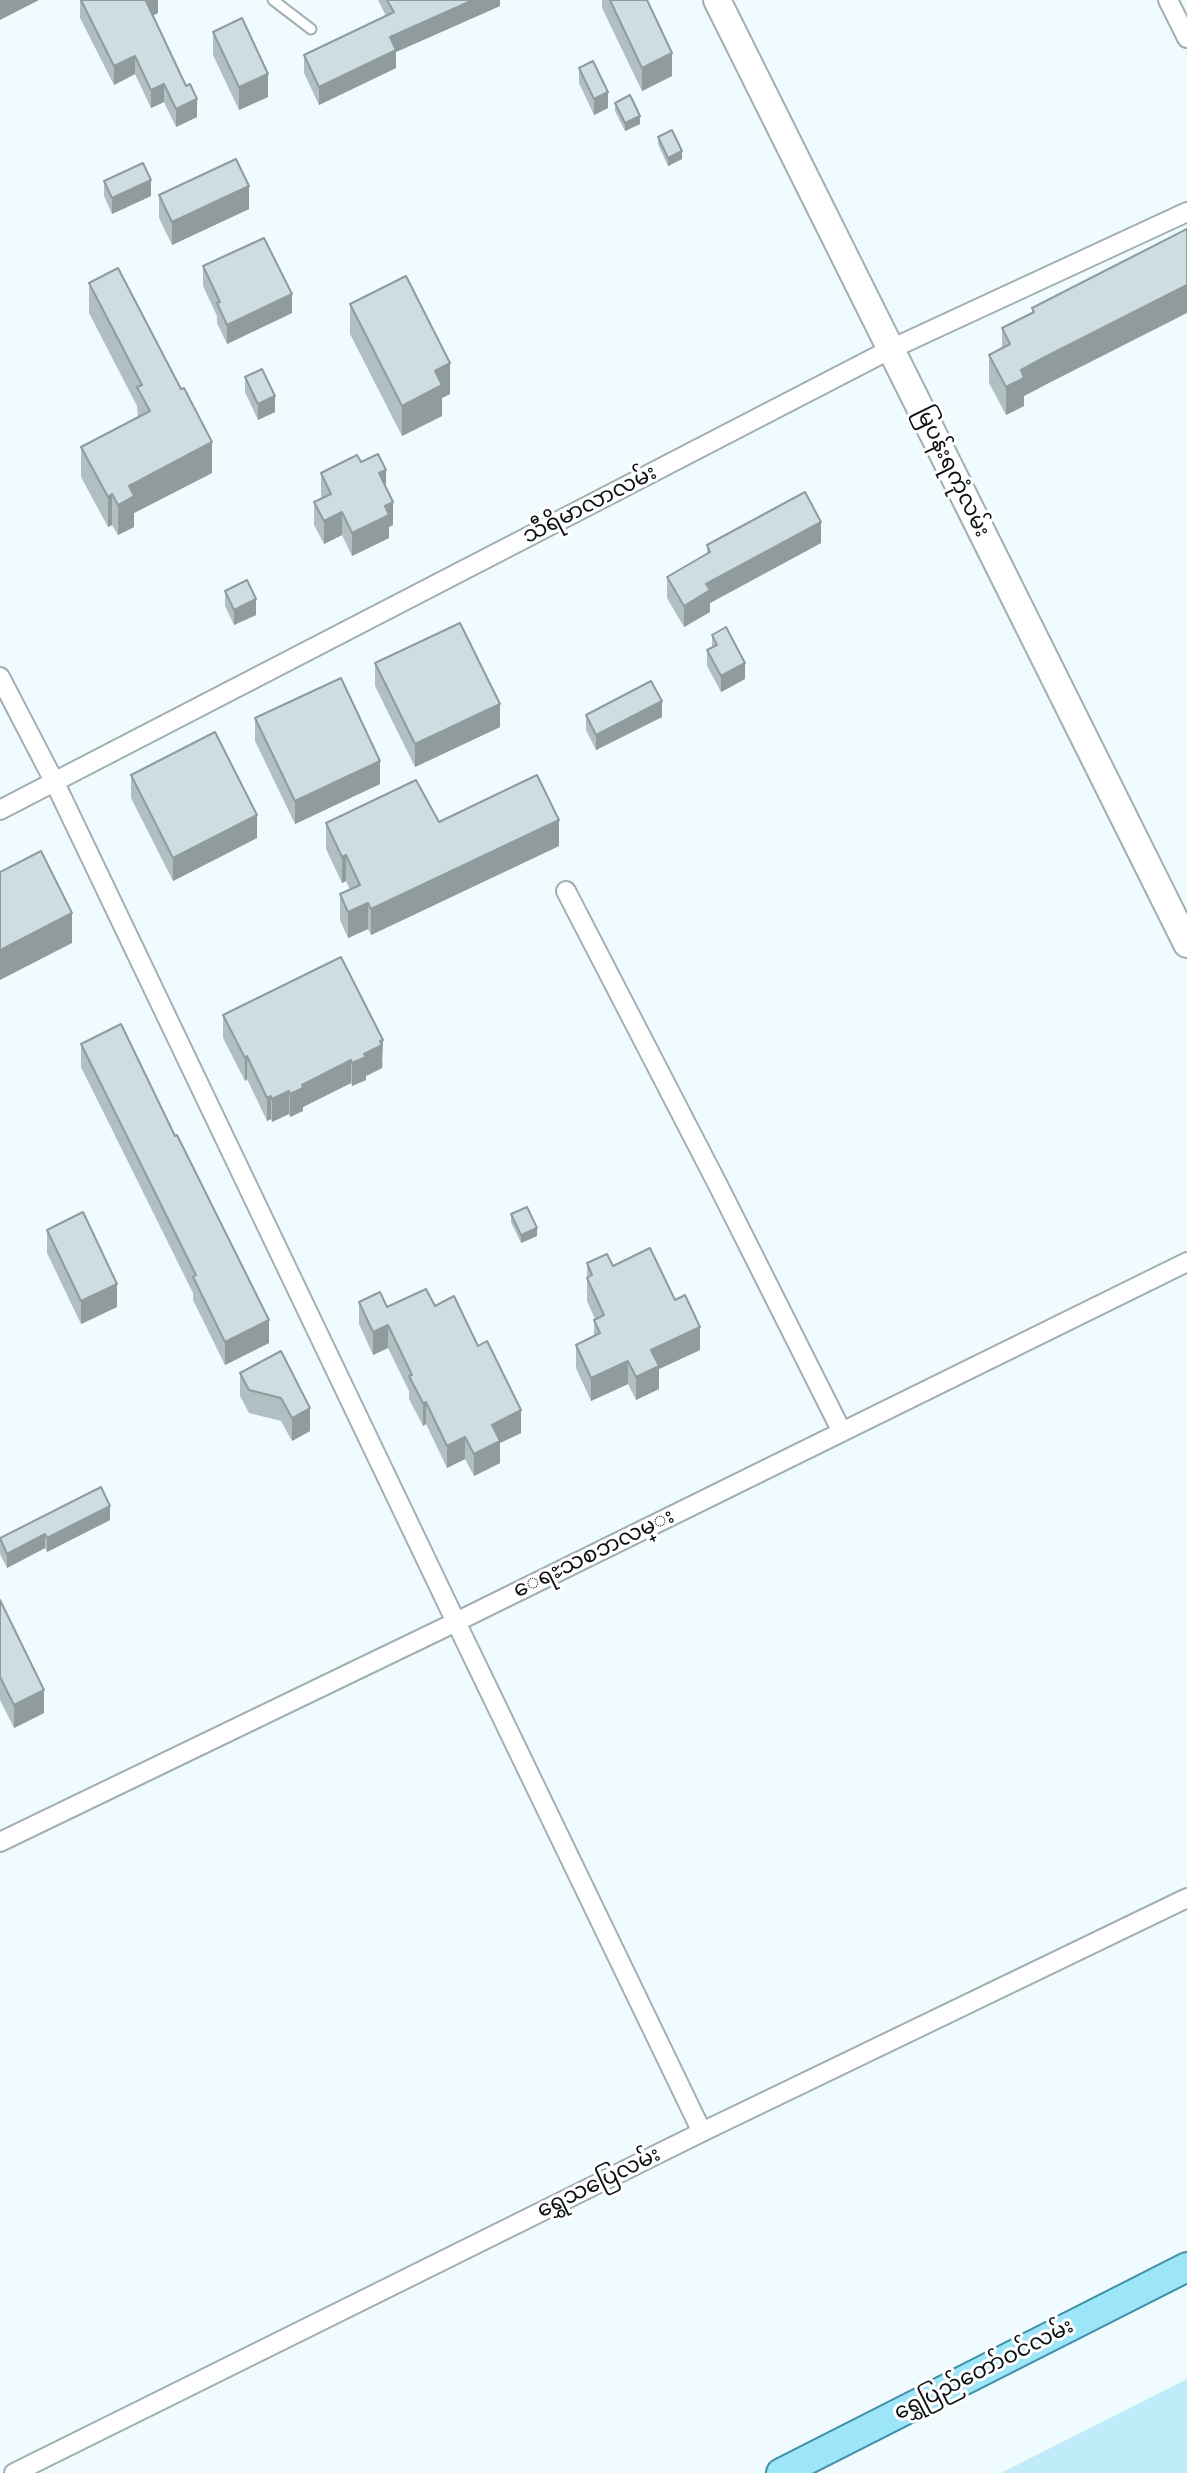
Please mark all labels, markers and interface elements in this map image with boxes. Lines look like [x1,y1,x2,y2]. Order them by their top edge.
street label: မြပန်းရကုံလမ်း [909,402,995,542]
street label: သီရိမာလာလမ်း [519,460,661,550]
street label: ေရႊသစၥာလမ္း [509,1504,679,1604]
street label: ရွှေသပြေလမ်း [533,2142,665,2224]
street label: ရွှေပြည်တော်ဝင်လမ်း [890,2313,1078,2427]

